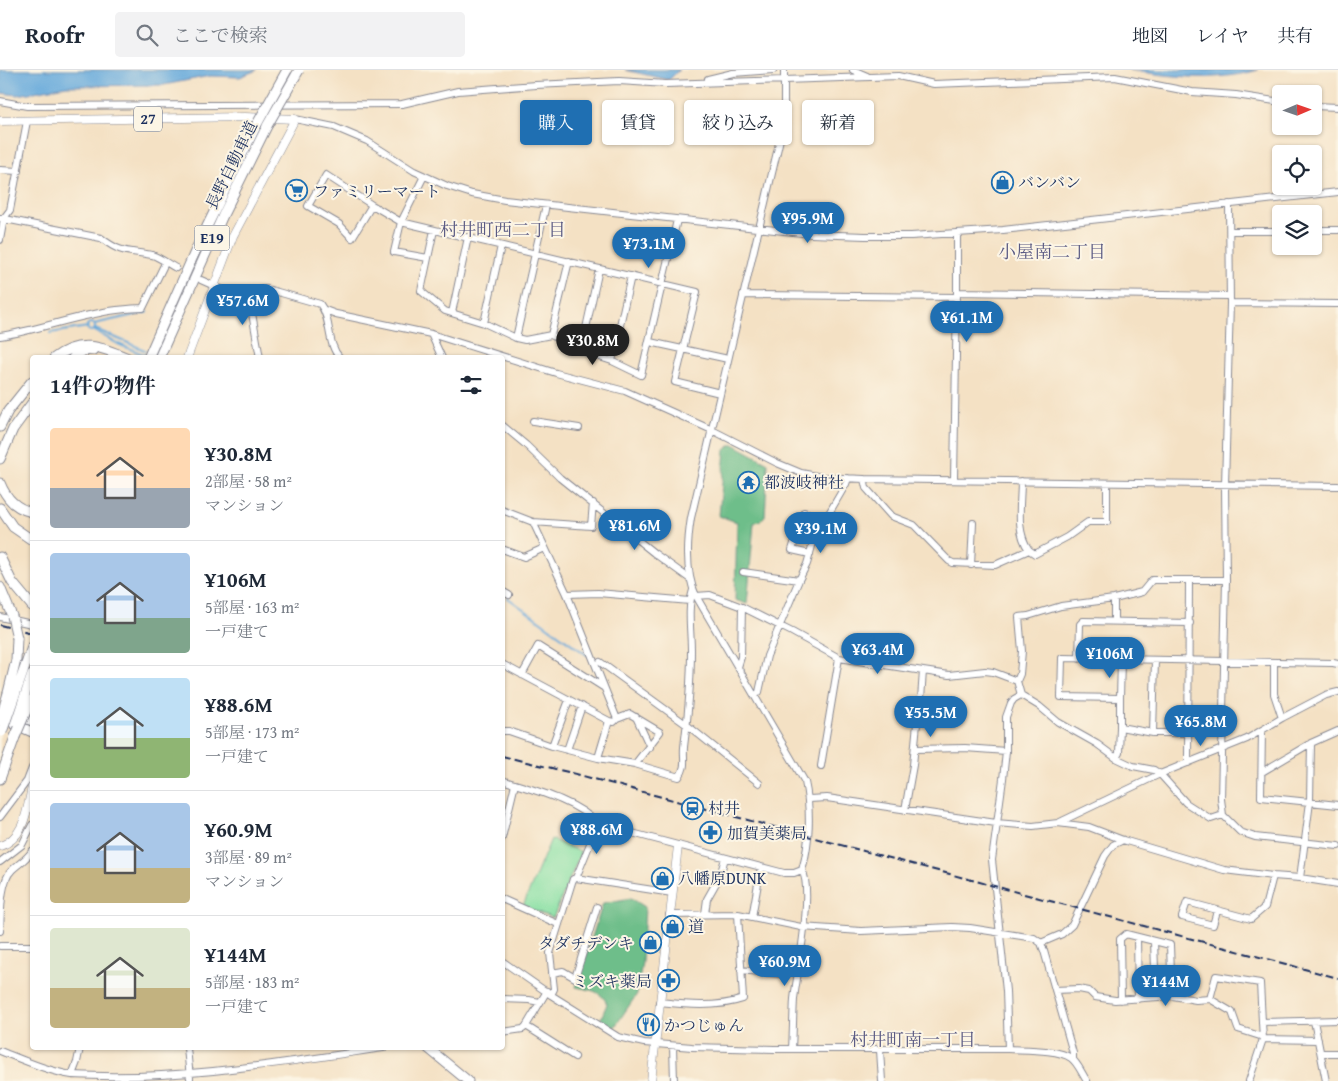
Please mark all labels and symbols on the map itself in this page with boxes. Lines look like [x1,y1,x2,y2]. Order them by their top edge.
north arrow [1272,85,1322,135]
road number: 27 [134,106,162,132]
street label: 長野自動車道 [199,117,263,213]
shop icon: バンバン [990,170,1014,194]
place label: バンバン [1018,170,1081,194]
supermarket icon: ファミリーマート [285,179,309,203]
place label: ファミリーマート [313,179,441,203]
pin: ¥95.9M [767,202,849,244]
district label: 村井町西二丁目 [440,216,566,243]
road number: E19 [194,226,230,250]
pin: ¥73.1M [608,226,690,269]
district label: 小屋南二丁目 [998,238,1106,265]
pin: ¥57.6M [202,284,284,326]
pin: ¥61.1M [926,300,1008,343]
pin: ¥30.8M [552,324,634,366]
temple icon: 都波岐神社 [736,470,760,494]
place label: 都波岐神社 [764,470,844,494]
pin: ¥81.6M [594,508,676,551]
pin: ¥39.1M [780,512,862,554]
pin: ¥63.4M [837,632,919,675]
pin: ¥106M [1075,636,1145,679]
pin: ¥55.5M [890,696,972,738]
pin: ¥65.8M [1160,704,1242,747]
station icon: 村井 [680,796,704,820]
place label: 村井 [708,796,740,820]
pin: ¥88.6M [556,812,638,855]
pharmacy icon: 加賀美薬局 [699,821,723,845]
place label: 加賀美薬局 [727,821,807,845]
shop icon: 八幡原DUNK [650,866,674,890]
place label: 八幡原DUNK [678,866,767,890]
shop icon: 道 [660,914,684,938]
place label: 道 [688,914,704,938]
place label: タダチデンキ [538,931,634,955]
shop icon: タダチデンキ [638,931,662,955]
pin: ¥60.9M [744,944,826,987]
pin: ¥144M [1131,964,1201,1007]
place label: ミズキ薬局 [572,969,652,993]
pharmacy icon: ミズキ薬局 [656,969,680,993]
restaurant icon: かつじゅん [636,1013,660,1037]
place label: かつじゅん [664,1013,744,1037]
district label: 村井町南一丁目 [850,1026,976,1053]

